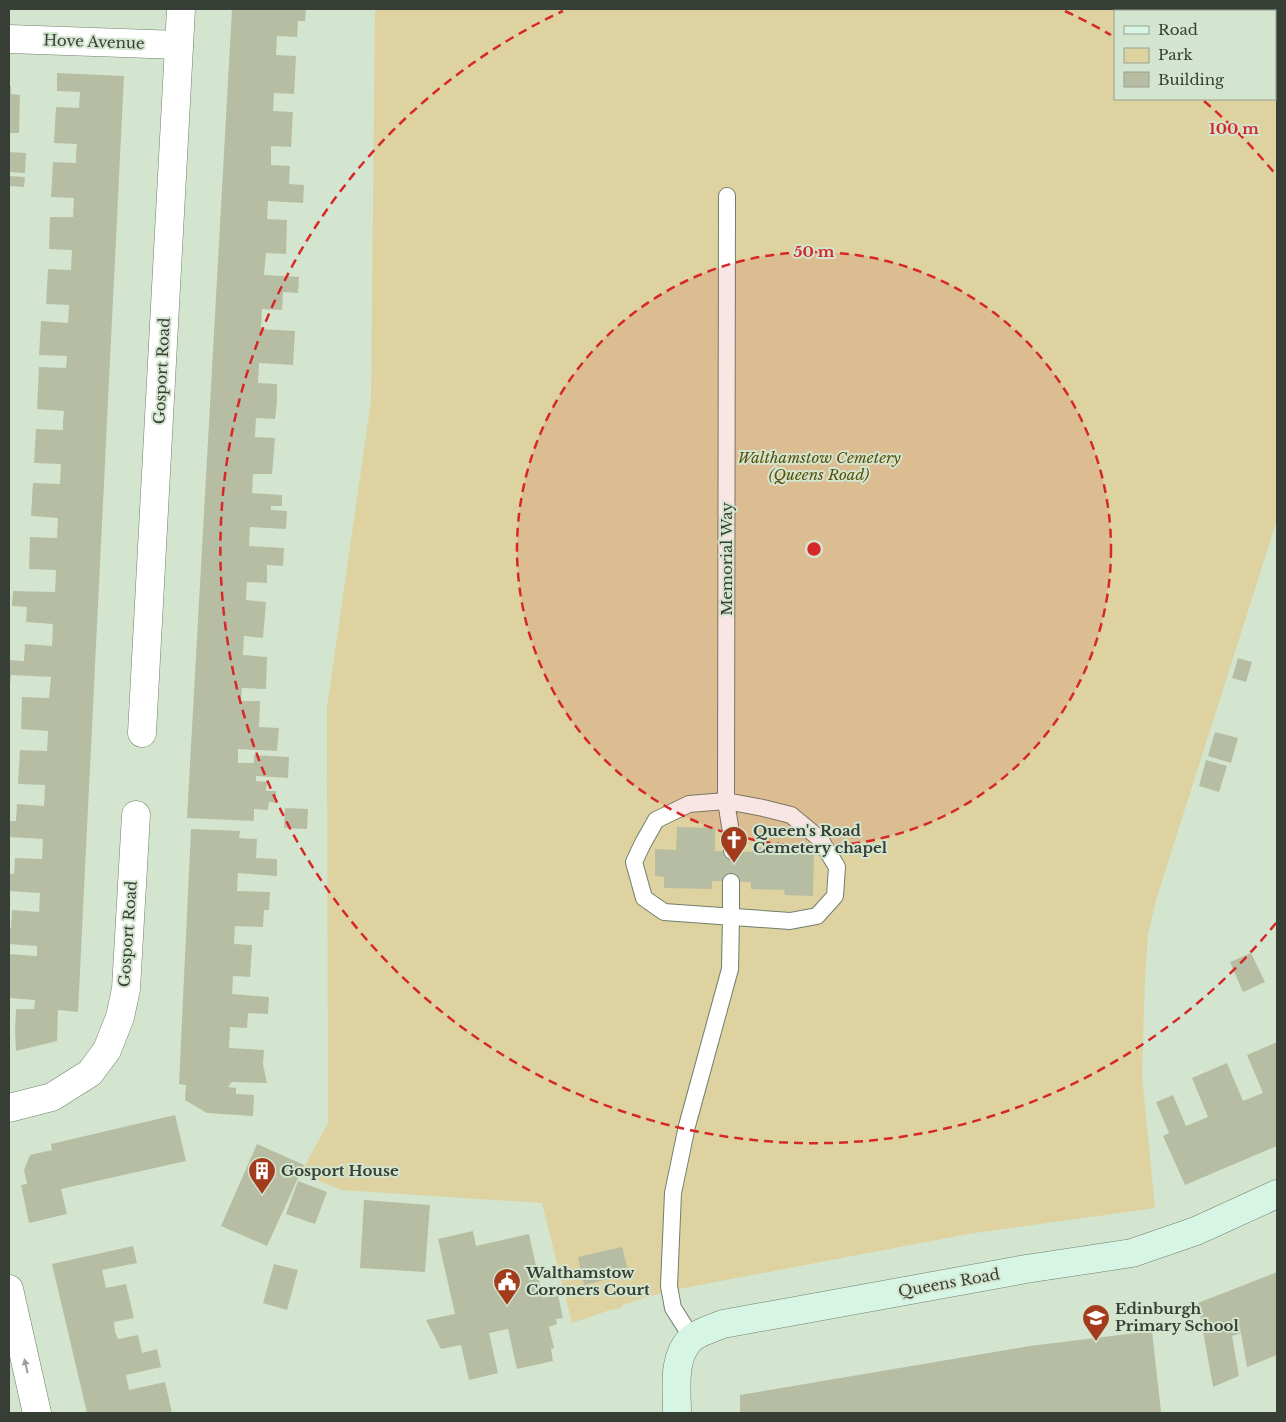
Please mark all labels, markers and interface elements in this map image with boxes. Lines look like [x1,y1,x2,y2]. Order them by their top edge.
legend [1114,10,1276,100]
text: Road [1158,20,1198,39]
street label: Hove Avenue [43,30,145,53]
text: Park [1158,45,1194,64]
text: Building [1158,70,1225,89]
text: 100 m [1209,119,1259,138]
text: 50 m [794,242,835,261]
street label: Gosport Road [149,317,174,425]
park label: Walthamstow Cemetery (Queens Road) [737,448,901,484]
street label: Memorial Way [717,502,736,616]
centre of rings [805,540,823,558]
place label: Queen's Road Cemetery chapel [753,821,888,857]
church icon: Queen's Road Cemetery chapel [719,825,749,864]
street label: Gosport Road [114,880,141,988]
building icon: Gosport House [247,1156,277,1195]
place label: Gosport House [281,1161,399,1180]
place label: Walthamstow Coroners Court [525,1263,650,1299]
street label: Queens Road [897,1264,1001,1301]
public building icon: Walthamstow Coroners Court [492,1267,522,1306]
place label: Edinburgh Primary School [1115,1299,1239,1335]
school or university icon: Edinburgh Primary School [1081,1303,1111,1342]
one-way arrow [22,1357,30,1373]

